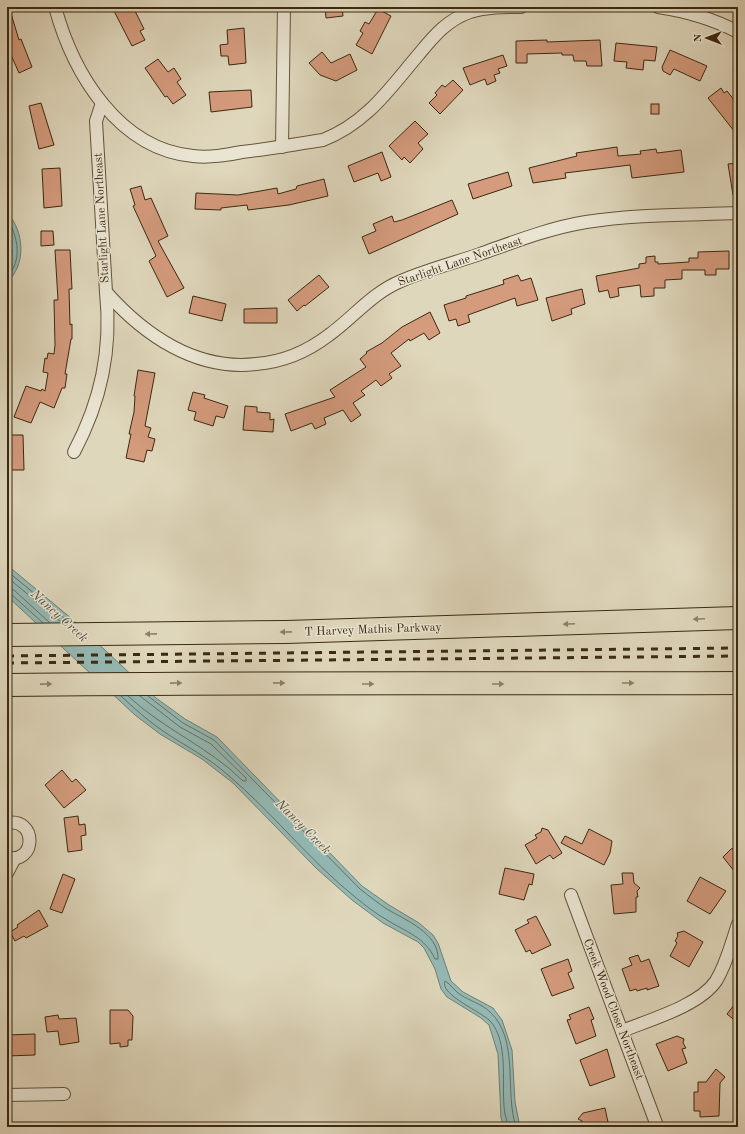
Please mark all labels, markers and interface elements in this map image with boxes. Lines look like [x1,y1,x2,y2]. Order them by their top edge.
north arrow [687,18,727,58]
text: N [693,33,704,42]
street label: Starlight Lane Northeast [93,152,111,283]
street label: Starlight Lane Northeast [397,235,524,289]
water label: Nancy Creek [27,587,90,645]
one-way arrow [693,616,705,623]
one-way arrow [562,621,575,627]
street label: T Harvey Mathis Parkway [304,622,443,638]
one-way arrow [279,629,292,635]
one-way arrow [144,631,157,637]
one-way arrow [170,680,183,686]
one-way arrow [273,680,286,686]
one-way arrow [622,680,635,686]
one-way arrow [40,681,53,687]
one-way arrow [362,681,375,687]
one-way arrow [492,681,505,687]
water label: Nancy Creek [272,796,333,857]
street label: Creek Wood Close Northeast [581,937,646,1081]

